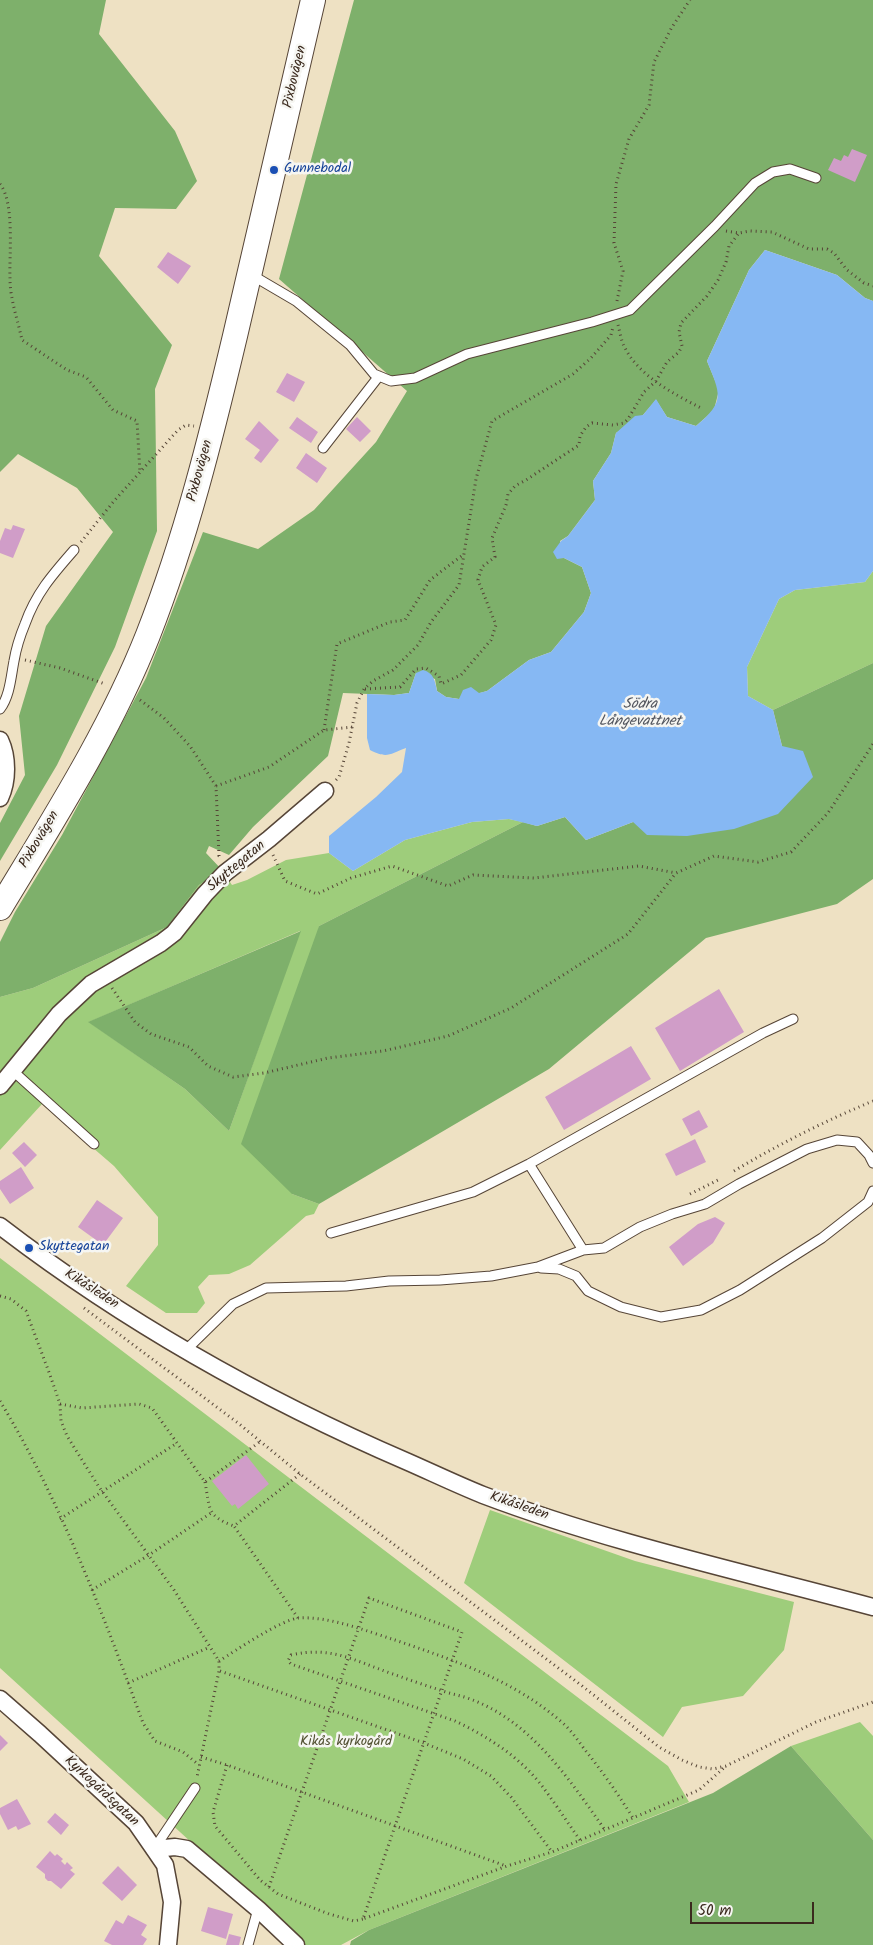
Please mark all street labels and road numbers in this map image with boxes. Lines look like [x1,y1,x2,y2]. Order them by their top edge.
street label: Pixbovägen [281,44,311,110]
street label: Pixbovägen [185,438,217,504]
street label: Pixbovägen [16,808,64,872]
street label: Skyttegatan [205,838,269,896]
street label: Kikåsleden [61,1266,121,1314]
street label: Kikåsleden [487,1489,551,1525]
street label: Kyrkogårdsgatan [60,1753,142,1831]

